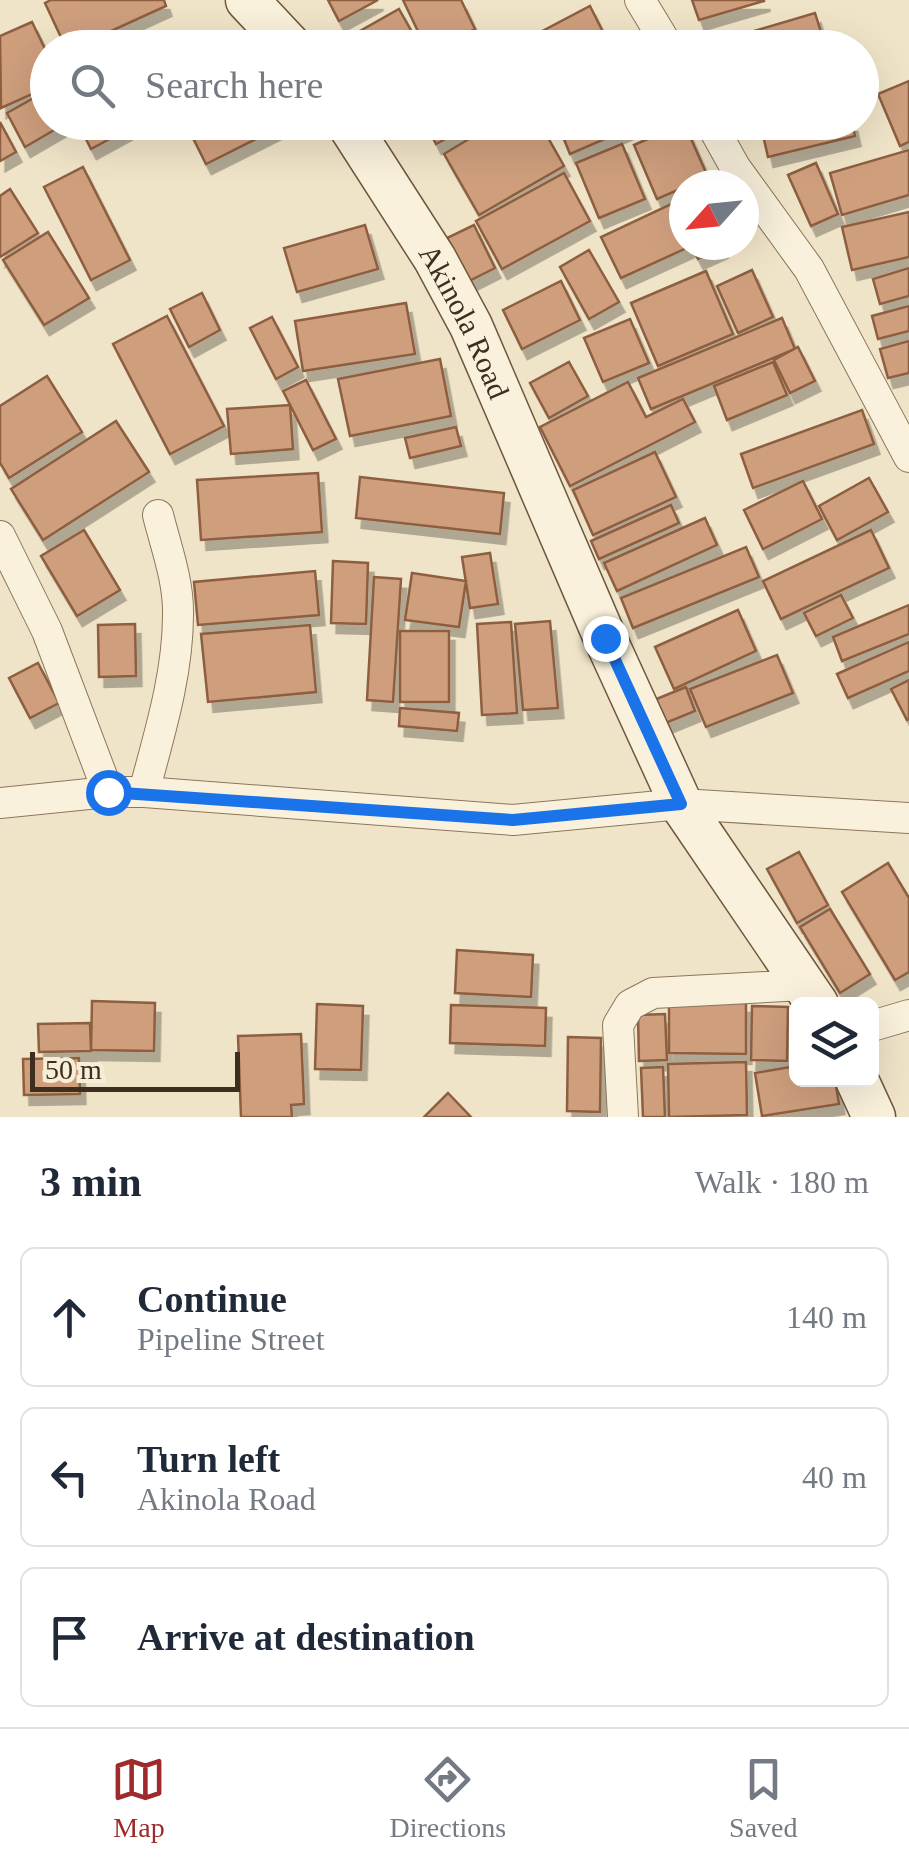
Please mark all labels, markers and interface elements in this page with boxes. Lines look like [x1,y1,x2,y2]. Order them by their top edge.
search box [30,30,879,140]
icon: search [65,58,120,113]
text: Search here [145,64,323,106]
north arrow [669,170,759,260]
street label: Akinola Road [413,238,516,403]
route end [583,616,629,662]
route start [86,770,132,816]
map controls [789,997,879,1087]
button: layers [789,997,879,1087]
scale bar [30,1047,240,1092]
text: 50 m [45,1054,102,1085]
text: 3 min [40,1159,142,1205]
text: Walk · 180 m [695,1164,869,1200]
text: Continue [137,1278,287,1320]
icon: ahead [42,1290,97,1345]
text: 140 m [786,1299,867,1335]
text: Pipeline Street [137,1321,325,1357]
text: Turn left [137,1438,280,1480]
icon: left [42,1450,97,1505]
text: 40 m [802,1459,867,1495]
text: Akinola Road [137,1481,316,1517]
icon: arrive [42,1610,97,1665]
text: Arrive at destination [137,1616,475,1658]
tab: Map [111,1752,166,1844]
tab: Directions [389,1752,506,1844]
tab: Saved [729,1752,798,1844]

